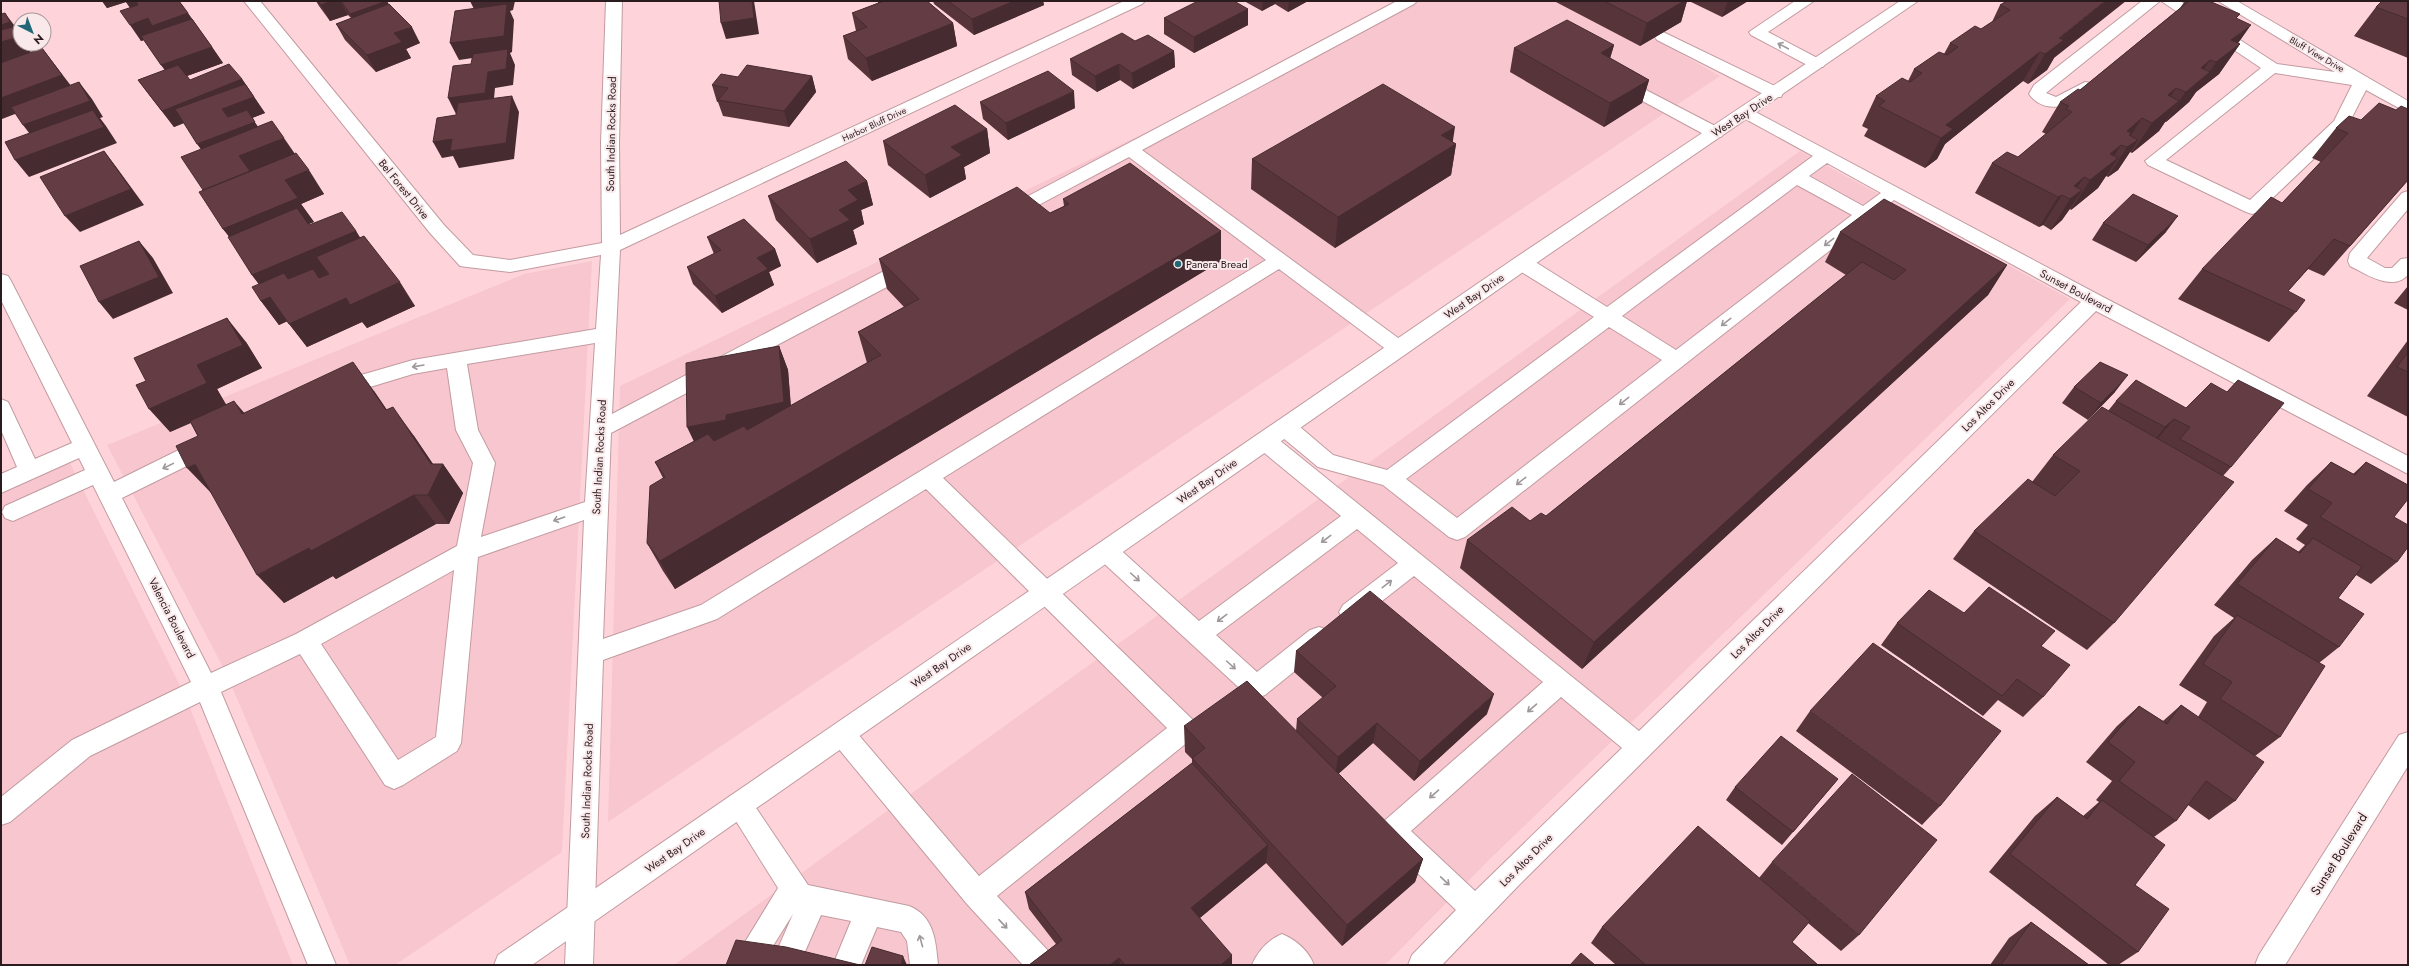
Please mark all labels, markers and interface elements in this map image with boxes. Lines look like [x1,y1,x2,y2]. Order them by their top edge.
north arrow [12,12,52,52]
text: N [30,31,47,48]
street label: Bluff View Drive [2287,33,2347,75]
one-way arrow [1777,41,1789,49]
street label: South Indian Rocks Road [602,76,620,192]
street label: West Bay Drive [1708,89,1776,141]
street label: Harbor Bluff Drive [840,103,909,145]
street label: Bel Forest Drive [375,156,433,223]
one-way arrow [1824,237,1835,246]
place label: Panera Bread [1186,256,1248,272]
marker: Panera Bread [1173,259,1183,269]
street label: Sunset Boulevard [2037,265,2115,317]
street label: West Bay Drive [1441,269,1508,323]
one-way arrow [1721,317,1732,326]
one-way arrow [412,362,425,370]
street label: Los Altos Drive [1958,375,2018,435]
one-way arrow [1618,397,1629,406]
street label: South Indian Rocks Road [588,399,610,515]
street label: West Bay Drive [1174,454,1241,508]
one-way arrow [162,463,174,470]
one-way arrow [1516,477,1527,486]
one-way arrow [554,516,566,524]
one-way arrow [1320,535,1331,544]
one-way arrow [1129,573,1140,582]
street label: Valencia Boulevard [145,575,199,661]
one-way arrow [1381,580,1392,588]
street label: Los Altos Drive [1727,602,1787,662]
one-way arrow [1216,613,1227,622]
street label: West Bay Drive [908,638,975,692]
one-way arrow [1226,660,1236,669]
one-way arrow [1526,704,1537,713]
street label: South Indian Rocks Road [577,723,597,839]
one-way arrow [1429,789,1439,799]
street label: Sunset Boulevard [2306,809,2372,899]
street label: West Bay Drive [642,823,709,877]
street label: Los Altos Drive [1496,830,1556,890]
one-way arrow [1440,876,1450,885]
one-way arrow [998,919,1008,929]
one-way arrow [917,934,924,947]

